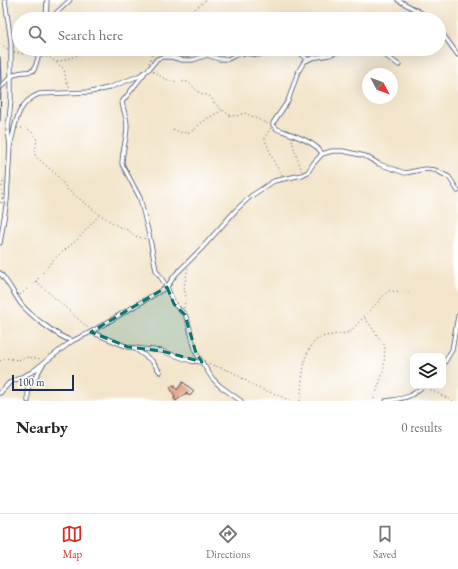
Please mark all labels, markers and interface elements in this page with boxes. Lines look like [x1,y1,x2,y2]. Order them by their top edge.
search box [12,12,446,56]
icon: search [26,23,48,45]
text: Search here [58,25,123,44]
north arrow [362,68,398,104]
map controls [410,353,446,389]
button: layers [410,353,446,389]
scale bar [12,373,74,392]
text: 100 m [18,375,45,389]
text: Nearby [16,416,68,438]
text: 0 results [401,419,442,436]
tab: Map [61,523,83,561]
tab: Directions [206,523,250,561]
tab: Saved [373,523,397,561]

